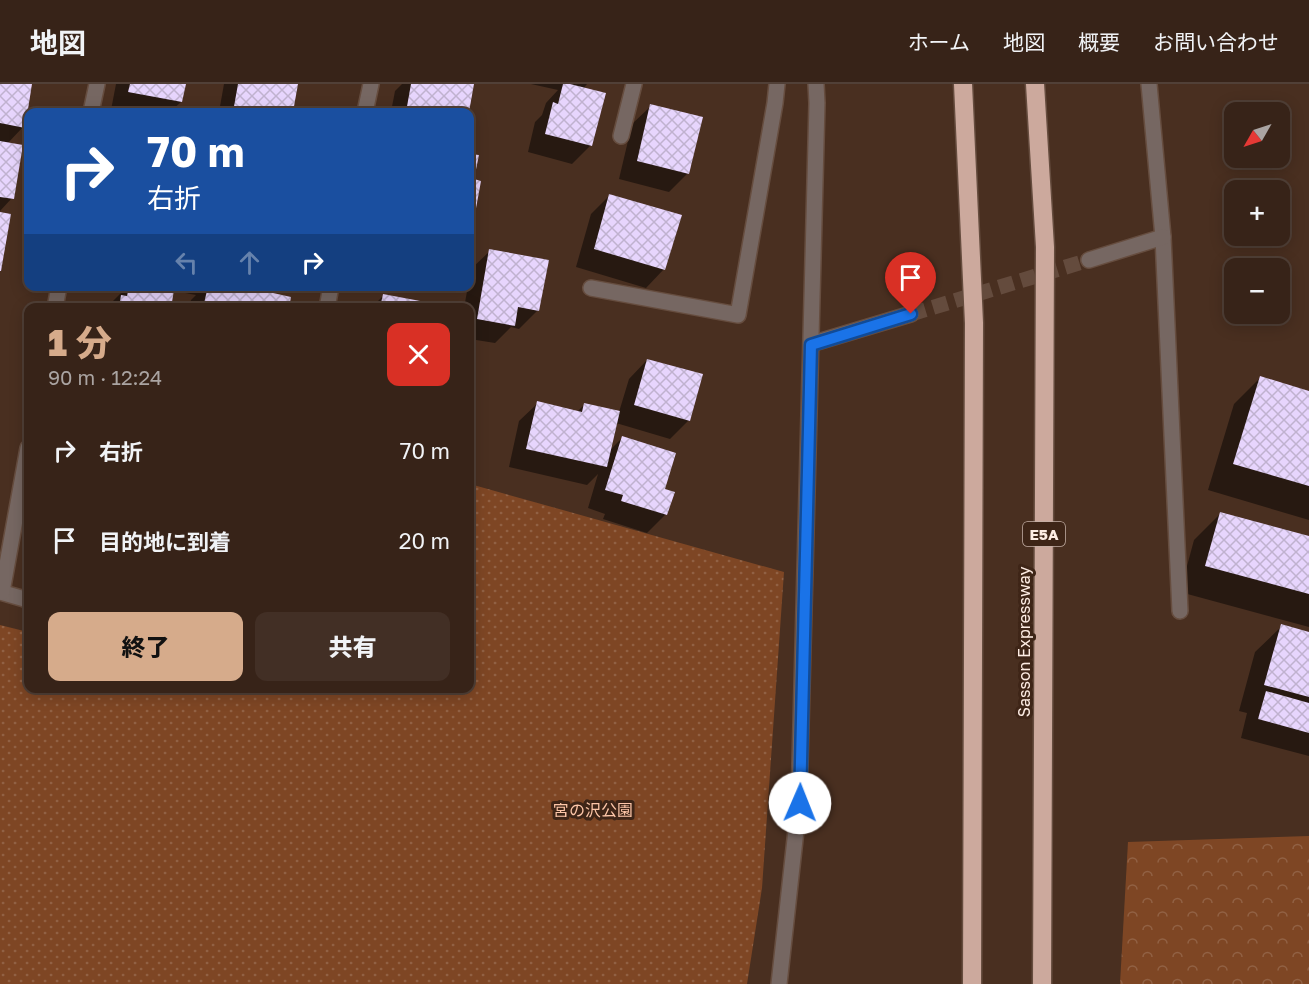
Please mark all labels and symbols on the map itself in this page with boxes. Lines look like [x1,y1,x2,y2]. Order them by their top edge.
north arrow [1224,102,1290,168]
pin [885,252,936,314]
road number: E5A [1023,522,1065,546]
street label: Sasson Expressway [1014,567,1034,717]
position arrow [768,771,832,835]
park label: 宮の沢公園 [553,800,633,820]

